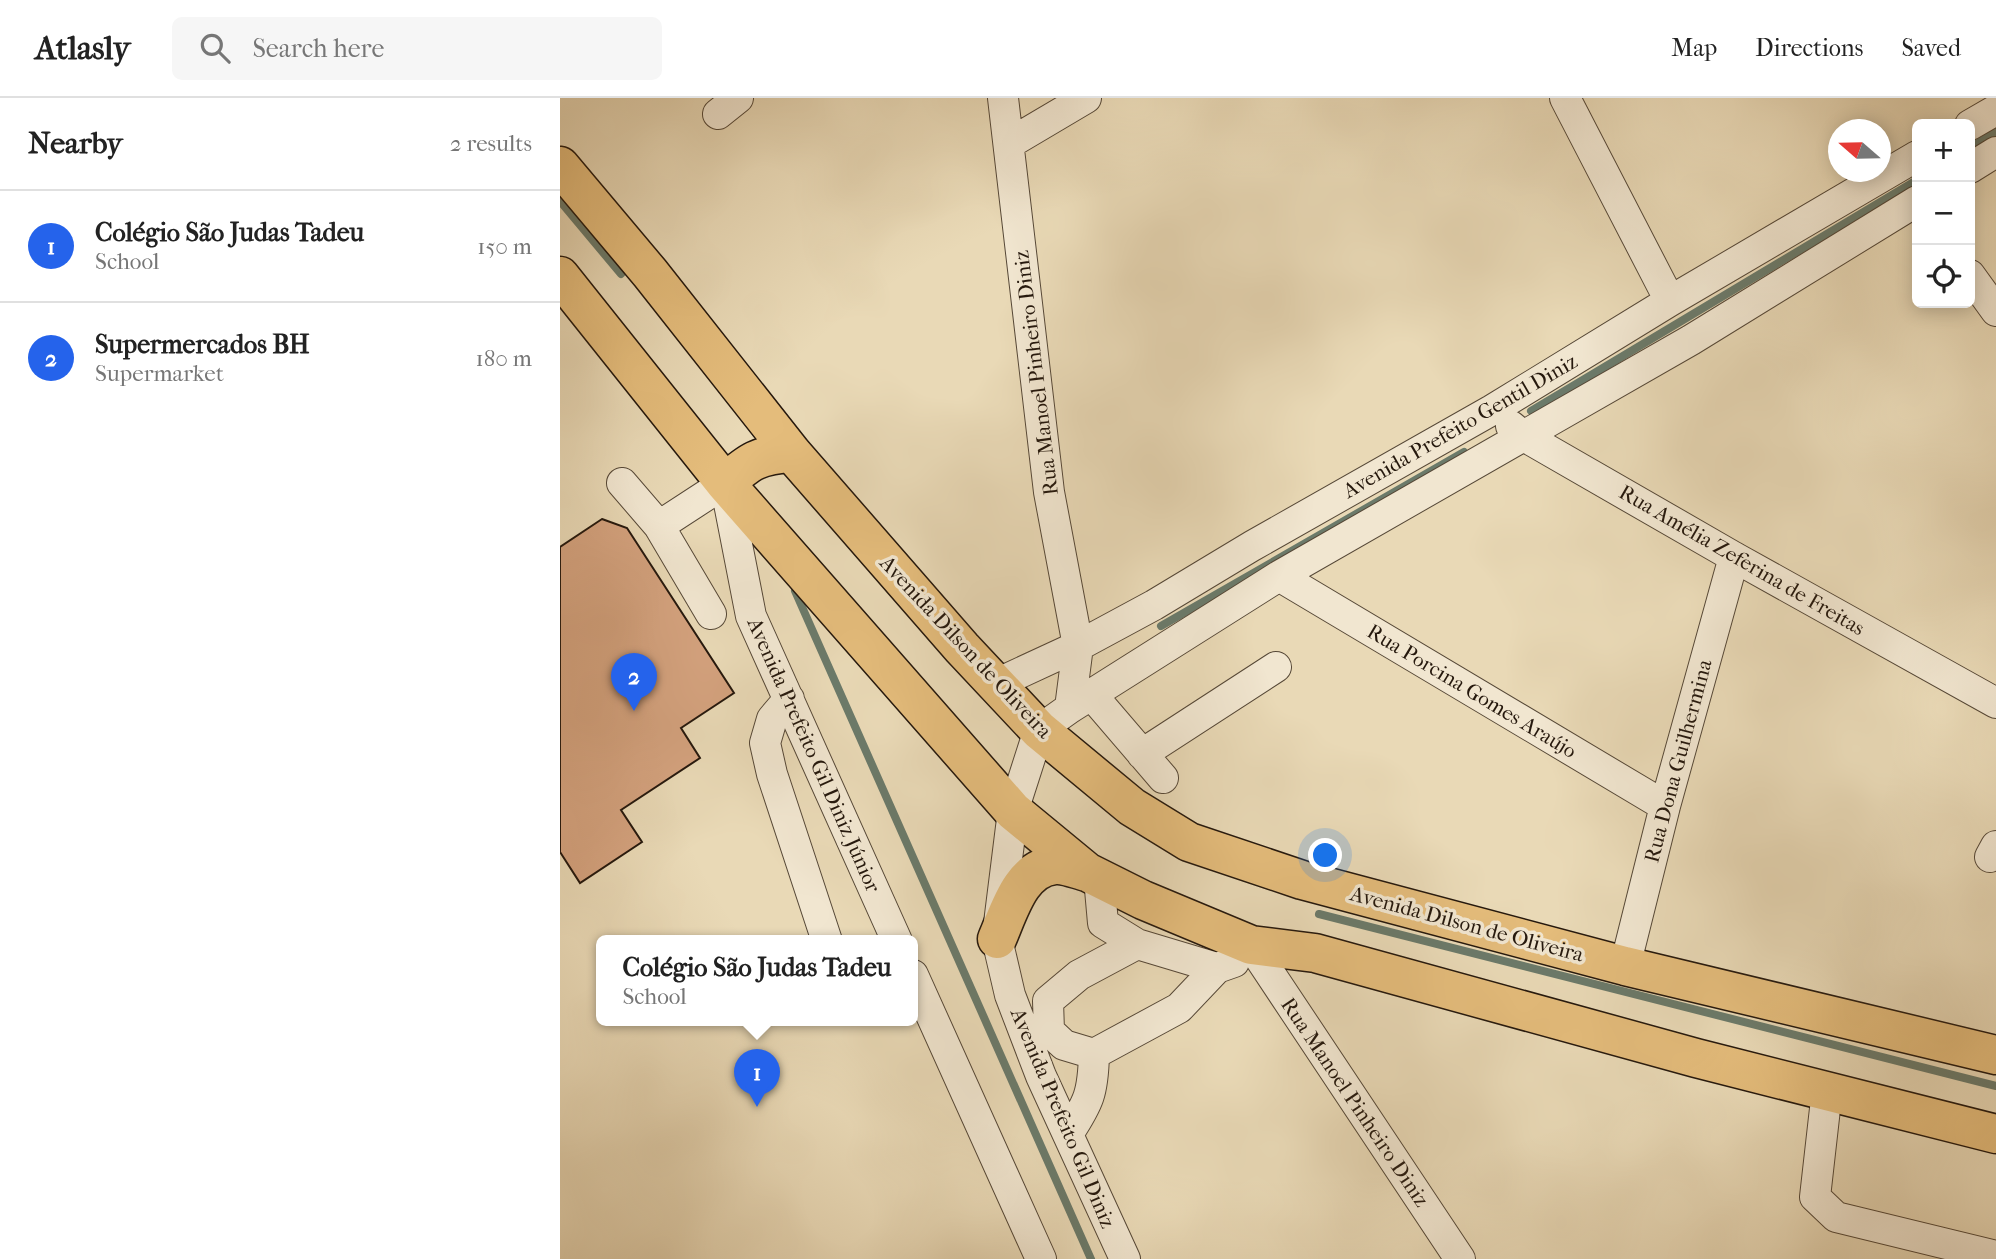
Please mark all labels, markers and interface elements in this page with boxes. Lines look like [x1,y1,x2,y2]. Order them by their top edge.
search box [172,17,662,80]
text: Atlasly [35,29,130,68]
icon: search [196,29,234,67]
text: Search here [252,33,384,64]
text: Map [1671,34,1717,62]
text: Directions [1755,34,1863,62]
text: Saved [1901,34,1961,62]
north arrow [1828,119,1891,182]
map controls [1912,119,1975,308]
button: + [1912,119,1975,182]
text: Nearby [28,126,123,161]
text: 2 results [450,130,532,157]
button: − [1912,182,1975,245]
text: Colégio São Judas Tadeu [95,217,364,248]
text: 1 [47,233,55,260]
text: 150 m [477,233,532,260]
button: locate [1912,245,1975,308]
text: School [95,248,159,275]
street label: Rua Manoel Pinheiro Diniz [1009,249,1063,497]
text: Supermercados BH [95,329,310,360]
text: 2 [45,345,57,372]
text: 180 m [475,345,532,372]
street label: Avenida Prefeito Gentil Diniz [1338,349,1581,503]
text: Supermarket [95,360,224,387]
street label: Rua Amélia Zeferina de Freitas [1615,480,1869,640]
street label: Avenida Dilson de Oliveira [875,550,1057,743]
street label: Avenida Prefeito Gil Diniz Júnior [742,613,886,896]
street label: Rua Porcina Gomes Araújo [1363,619,1581,763]
pin: 2 [611,653,657,711]
street label: Rua Dona Guilhermina [1639,657,1717,865]
your location [1308,838,1342,872]
street label: Avenida Dilson de Oliveira [1347,881,1587,967]
popup [596,935,918,1026]
text: Colégio São Judas Tadeu [622,952,892,983]
text: School [622,983,687,1010]
street label: Rua Manoel Pinheiro Diniz [1276,993,1434,1211]
street label: Avenida Prefeito Gil Diniz [1005,1004,1120,1232]
pin: 1 [734,1049,780,1107]

